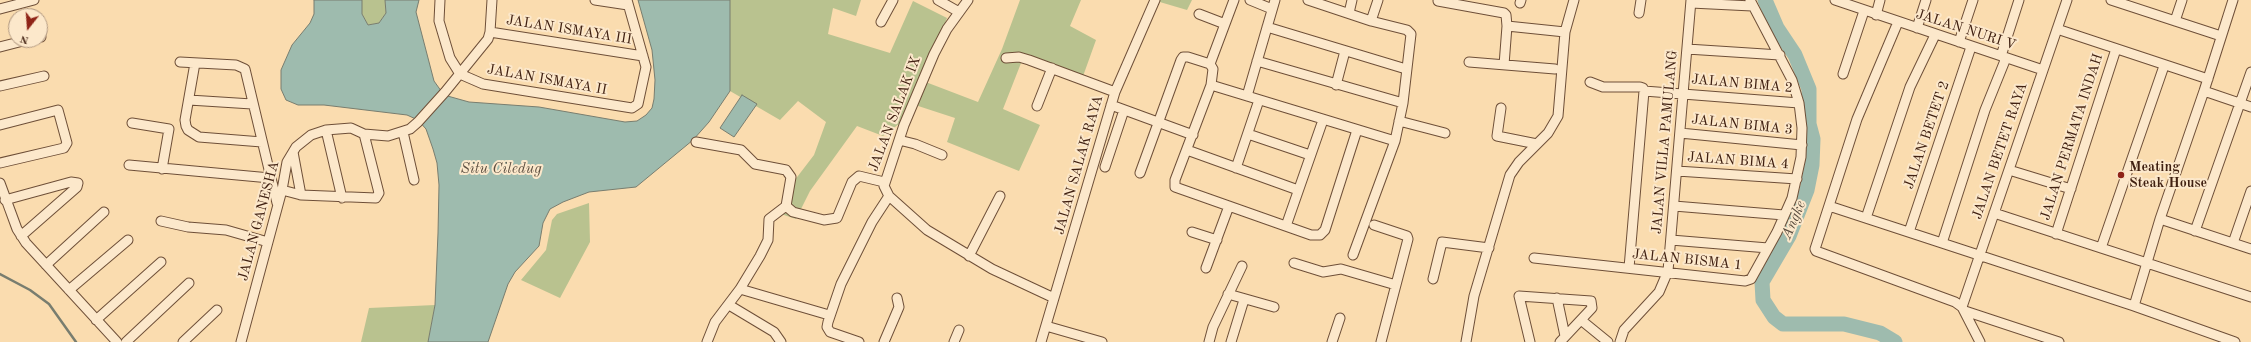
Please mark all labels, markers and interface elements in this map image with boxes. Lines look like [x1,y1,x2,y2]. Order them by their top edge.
street label: JALAN NURI V [1914,6,2018,54]
north arrow [8,8,48,48]
street label: JALAN ISMAYA III [505,12,633,48]
text: N [19,33,30,45]
street label: JALAN VILLA PAMULANG [1649,49,1681,235]
street label: JALAN PERMATA INDAH [2037,52,2107,222]
street label: JALAN SALAK IX [865,54,925,174]
street label: JALAN ISMAYA II [486,61,608,99]
street label: JALAN BIMA 2 [1691,71,1793,97]
street label: JALAN BETET 2 [1901,79,1953,191]
street label: JALAN BETET RAYA [1969,80,2031,222]
street label: JALAN SALAK RAYA [1051,93,1107,237]
street label: JALAN BIMA 3 [1691,111,1793,139]
street label: JALAN BIMA 4 [1687,149,1789,173]
street label: JALAN GANESHA [235,159,283,283]
place label: Meating Steak House [2129,159,2207,192]
water label: Situ Ciledug [460,160,542,178]
marker: Meating Steak House [2116,170,2126,180]
water label: Angke [1778,198,1810,242]
street label: JALAN BISMA 1 [1631,246,1743,274]

